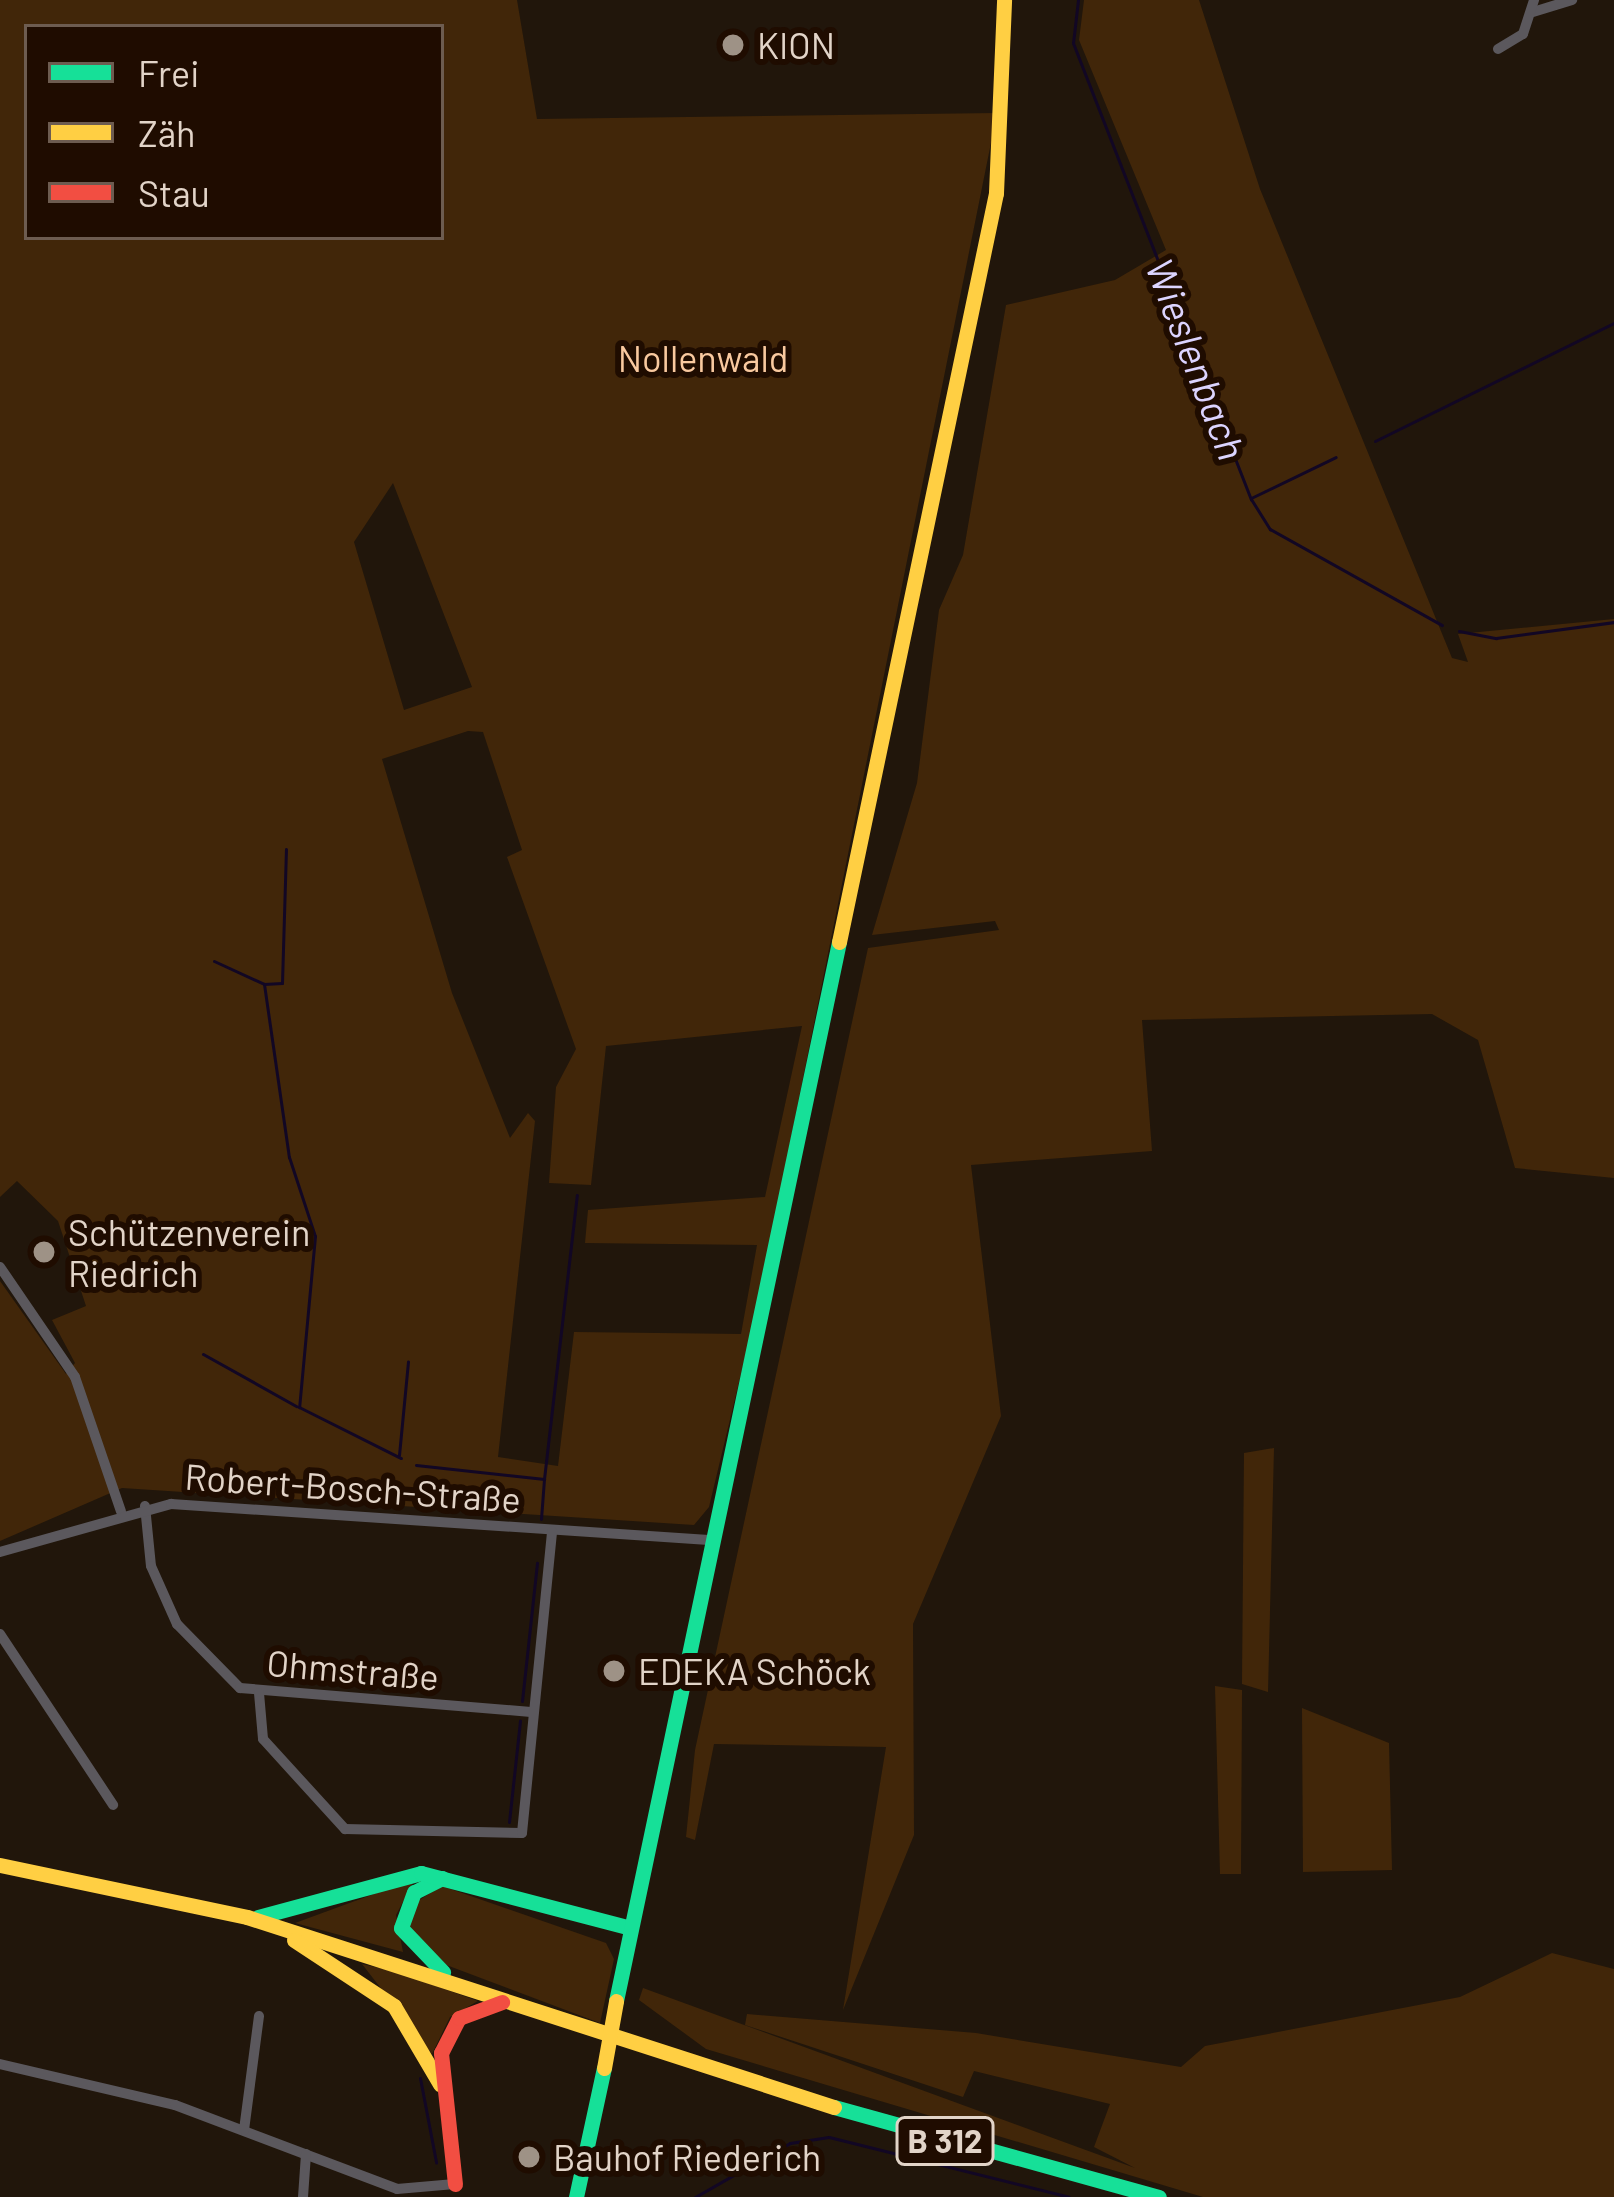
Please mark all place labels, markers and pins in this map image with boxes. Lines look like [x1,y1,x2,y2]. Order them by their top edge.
place label: KION [757,23,835,67]
marker: KION [720,32,746,58]
place label: Schützenverein Riedrich [68,1209,310,1294]
marker: Schützenverein Riedrich [31,1239,57,1265]
place label: EDEKA Schöck [638,1649,871,1693]
marker: EDEKA Schöck [601,1658,627,1684]
place label: Bauhof Riederich [553,2135,821,2179]
marker: Bauhof Riederich [516,2144,542,2170]

